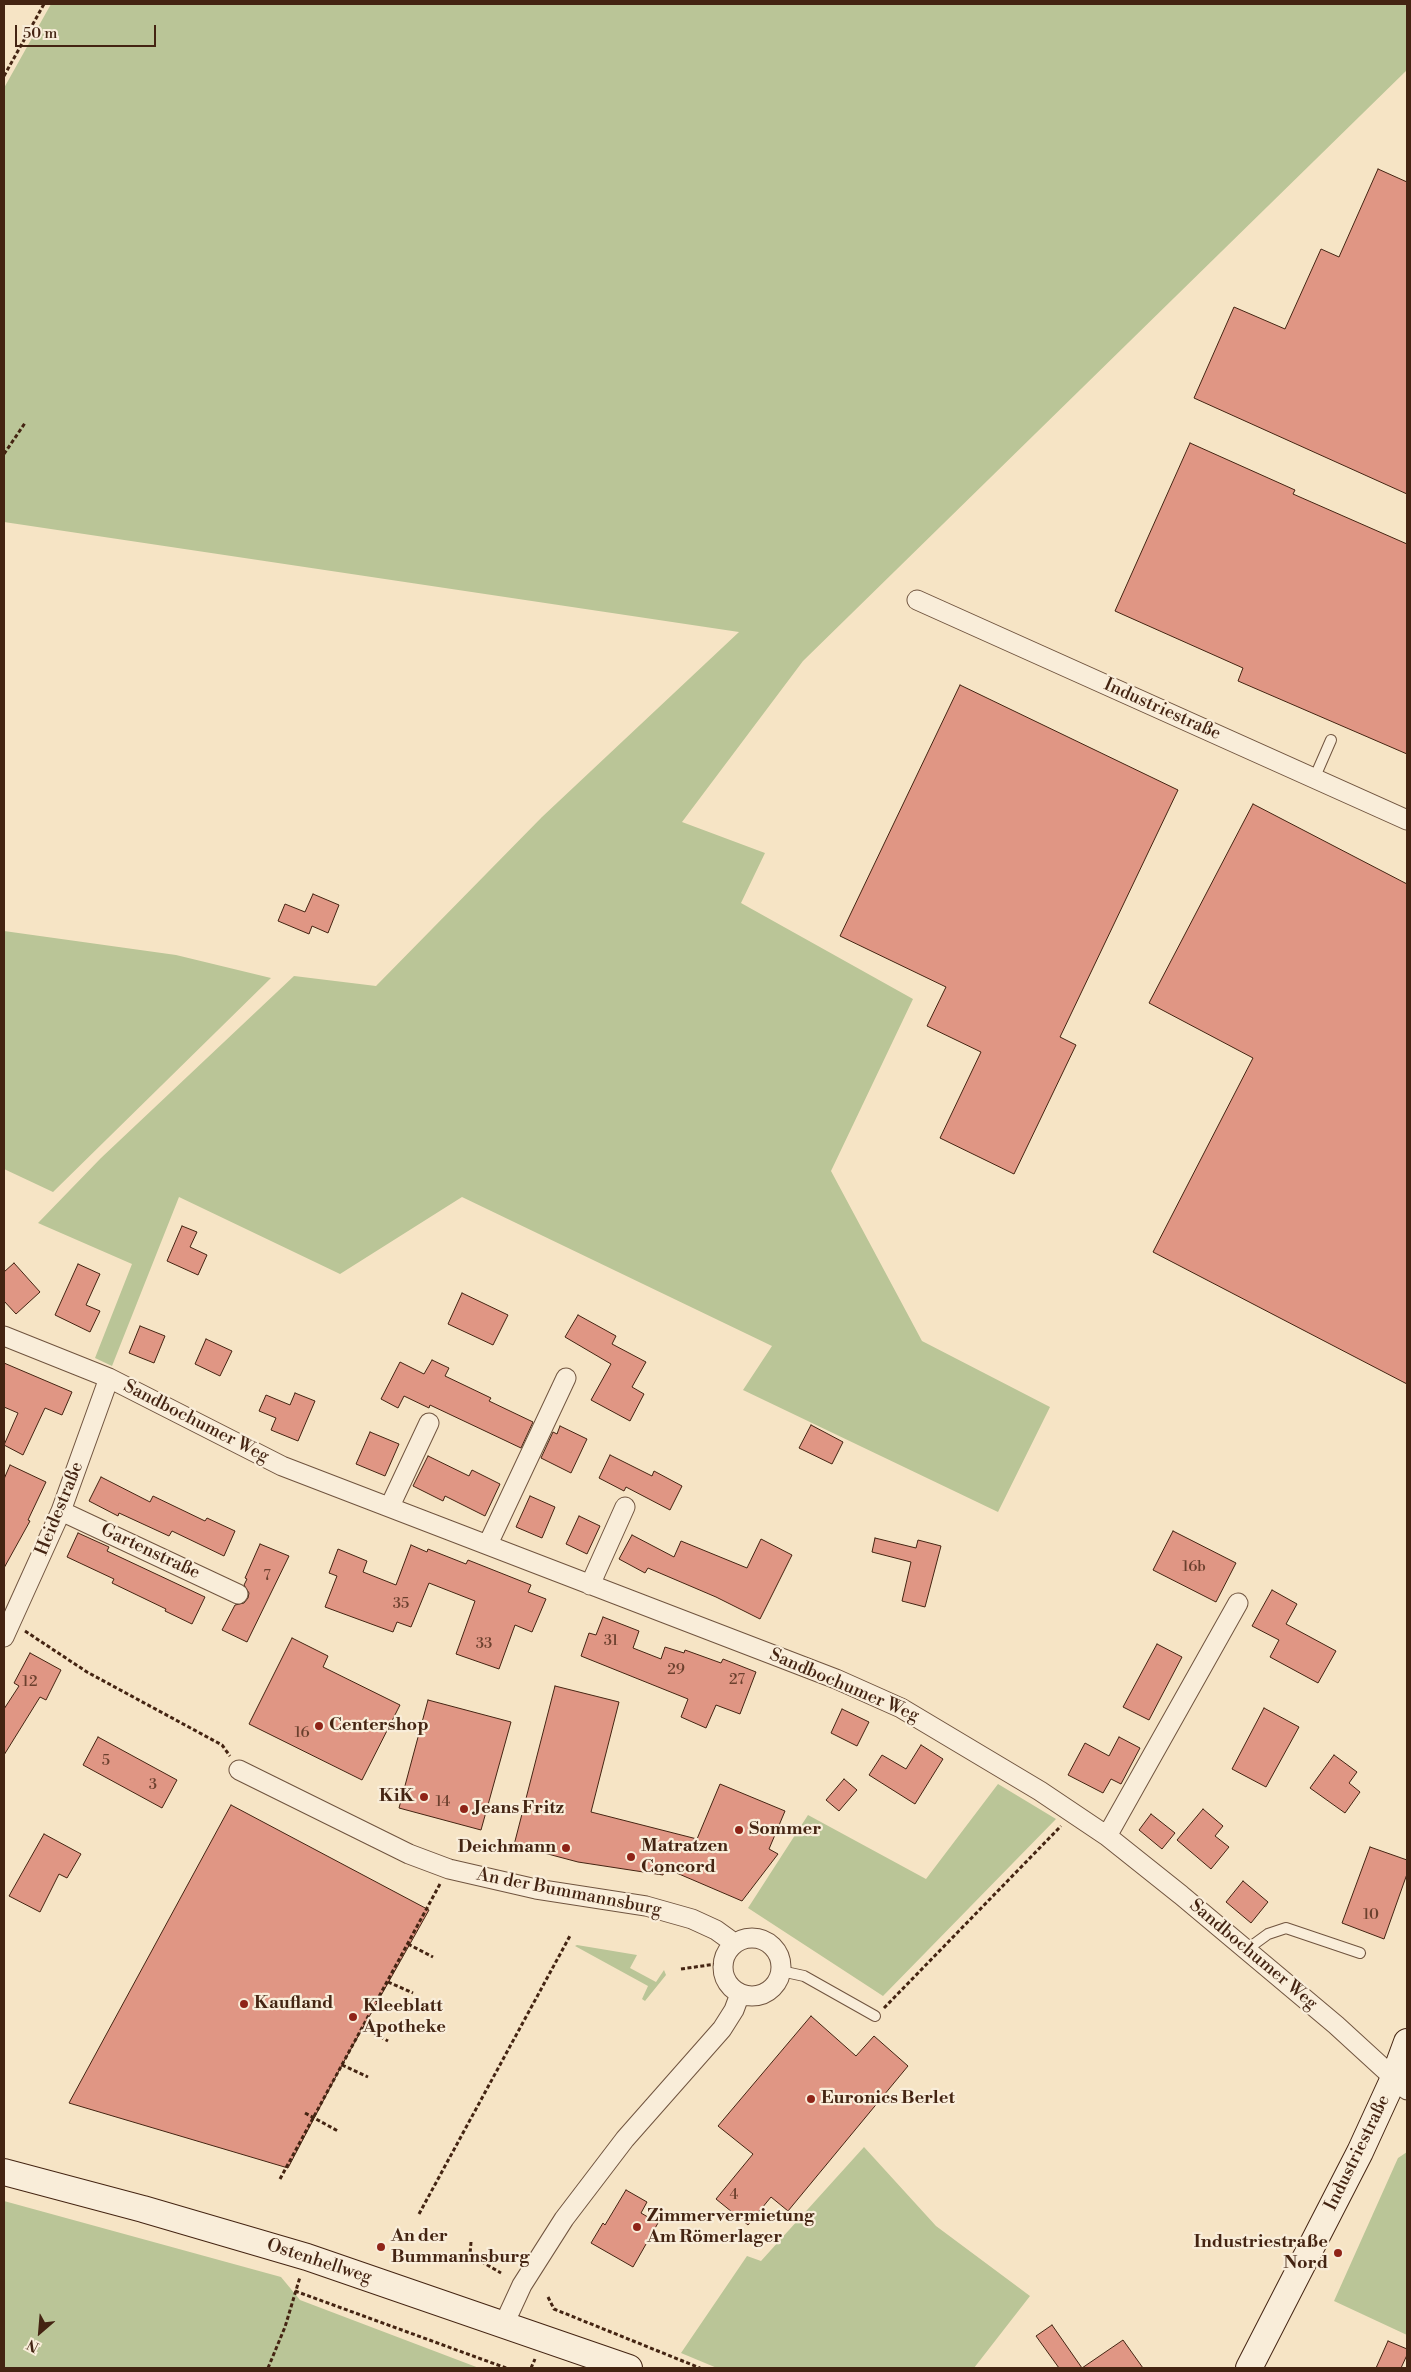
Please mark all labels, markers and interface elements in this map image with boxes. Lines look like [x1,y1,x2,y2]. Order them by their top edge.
scale bar [18,15,159,47]
text: 50 m [23,24,57,43]
street label: Industriestraße [1100,675,1224,745]
street label: Sandbochumer Weg [120,1376,272,1468]
street label: Heidestraße [31,1459,89,1559]
street label: Gartenstraße [97,1520,203,1584]
house number: 16b [1182,1558,1206,1576]
house number: 7 [263,1567,271,1585]
house number: 35 [393,1595,409,1613]
house number: 31 [604,1632,618,1650]
house number: 33 [476,1635,492,1653]
street label: Sandbochumer Weg [766,1645,922,1727]
house number: 29 [667,1661,685,1679]
house number: 27 [729,1671,745,1689]
house number: 12 [22,1673,38,1691]
place label: Centershop [329,1715,429,1737]
marker: Centershop [313,1720,325,1732]
house number: 16 [294,1724,310,1742]
house number: 5 [102,1752,110,1770]
house number: 3 [149,1776,157,1794]
place label: KiK [379,1786,414,1808]
marker: KiK [418,1791,430,1803]
house number: 14 [436,1793,450,1811]
place label: Jeans Fritz [474,1798,564,1820]
marker: Jeans Fritz [458,1803,470,1815]
place label: Sommer [749,1819,821,1841]
marker: Sommer [733,1824,745,1836]
place label: Matratzen Concord [641,1836,728,1878]
place label: Deichmann [458,1837,556,1859]
marker: Deichmann [560,1842,572,1854]
marker: Matratzen Concord [625,1851,637,1863]
street label: An der Bummannsburg [475,1864,663,1922]
street label: Sandbochumer Weg [1185,1895,1321,2015]
house number: 10 [1363,1906,1379,1924]
place label: Kaufland [254,1993,333,2015]
place label: Kleeblatt Apotheke [363,1996,446,2038]
marker: Kaufland [238,1998,250,2010]
marker: Kleeblatt Apotheke [347,2011,359,2023]
place label: Euronics Berlet [821,2088,955,2110]
street label: Industriestraße [1321,2092,1395,2214]
marker: Euronics Berlet [805,2093,817,2105]
house number: 4 [730,2186,738,2204]
place label: Zimmervermietung Am Römerlager [647,2206,814,2248]
marker: Zimmervermietung Am Römerlager [631,2221,643,2233]
place label: An der Bummannsburg [391,2226,529,2268]
place label: Industriestraße Nord [1194,2232,1328,2274]
street label: Ostenhellweg [264,2235,374,2289]
marker: An der Bummannsburg [375,2241,387,2253]
marker: Industriestraße Nord [1332,2247,1344,2259]
north arrow [15,2307,65,2357]
text: N [24,2335,42,2356]

